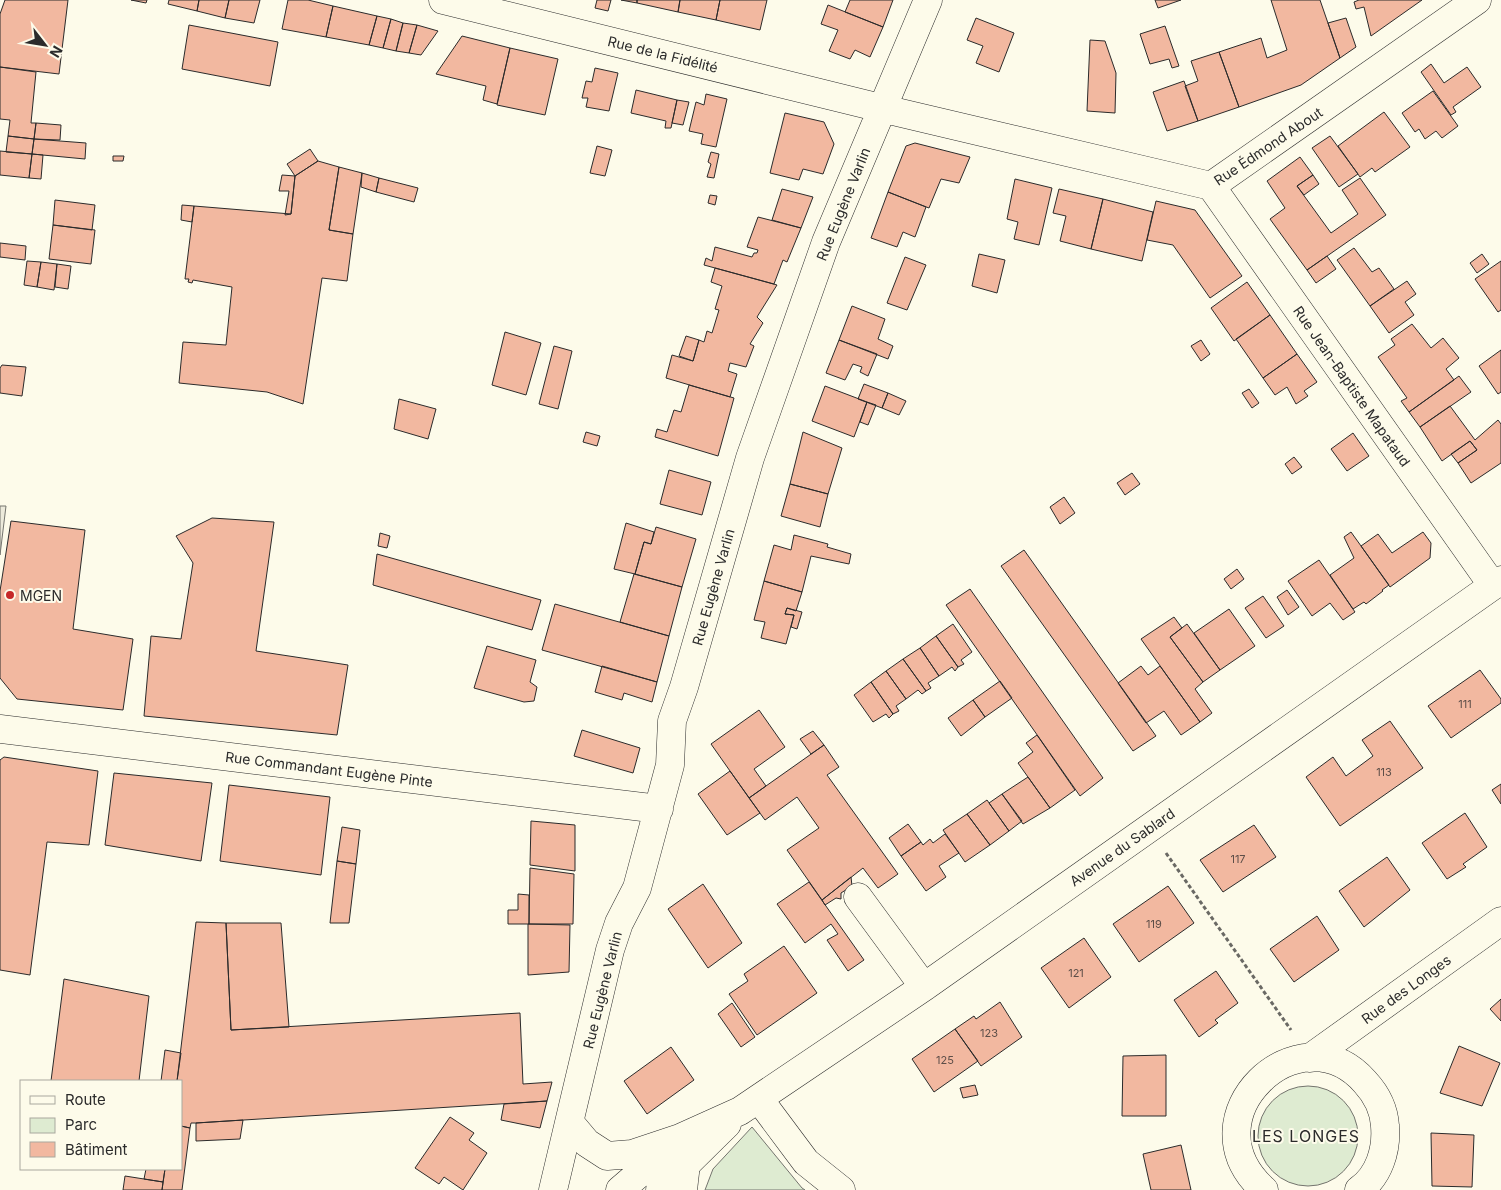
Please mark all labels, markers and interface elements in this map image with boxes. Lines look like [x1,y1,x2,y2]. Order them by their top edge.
north arrow [20,20,70,70]
street label: Rue de la Fidélité [606,32,720,76]
text: N [47,43,67,61]
street label: Rue Édmond About [1210,103,1326,189]
street label: Rue Eugène Varlin [813,145,873,263]
street label: Rue Jean-Baptiste Mapataud [1290,302,1414,470]
street label: Rue Eugène Varlin [688,527,738,647]
place label: MGEN [20,587,62,604]
marker: MGEN [4,589,16,601]
house number: 111 [1458,697,1472,711]
street label: Rue Commandant Eugène Pinte [224,748,434,790]
house number: 113 [1376,765,1392,779]
street label: Avenue du Sablard [1066,804,1178,890]
house number: 117 [1230,852,1246,866]
house number: 119 [1146,917,1162,931]
street label: Rue Eugène Varlin [579,929,625,1051]
street label: Rue des Longes [1358,951,1454,1027]
house number: 121 [1068,966,1084,980]
house number: 123 [980,1026,998,1040]
house number: 125 [936,1053,954,1067]
legend [20,1080,182,1170]
text: Route [65,1090,106,1109]
text: Parc [65,1115,97,1134]
district label: LES LONGES [1252,1126,1360,1146]
text: Bâtiment [65,1140,128,1159]

